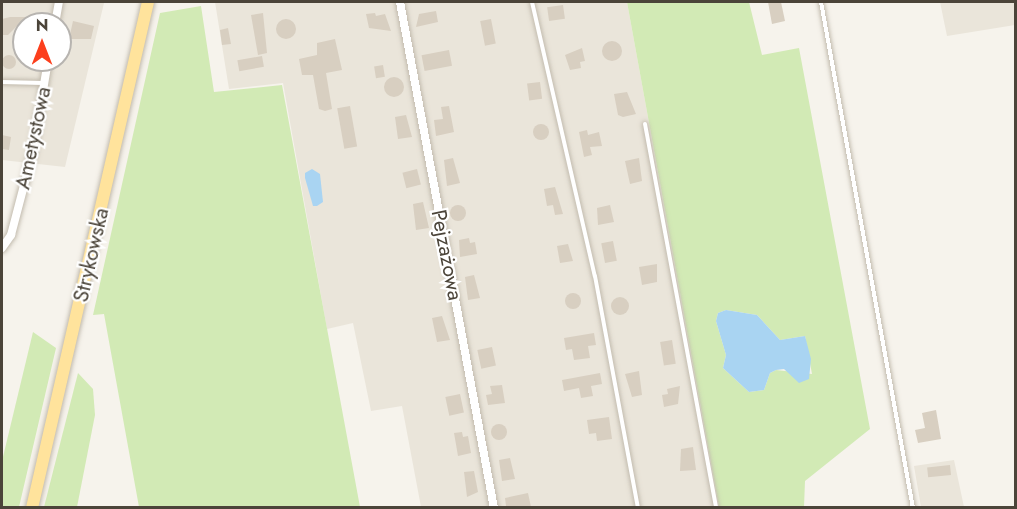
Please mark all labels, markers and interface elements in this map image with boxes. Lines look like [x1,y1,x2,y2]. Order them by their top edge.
north arrow [12,12,72,72]
text: N [36,14,48,37]
street label: Ametystowa [10,84,56,192]
street label: Strykowska [68,206,114,304]
street label: Pejzażowa [426,207,468,303]

